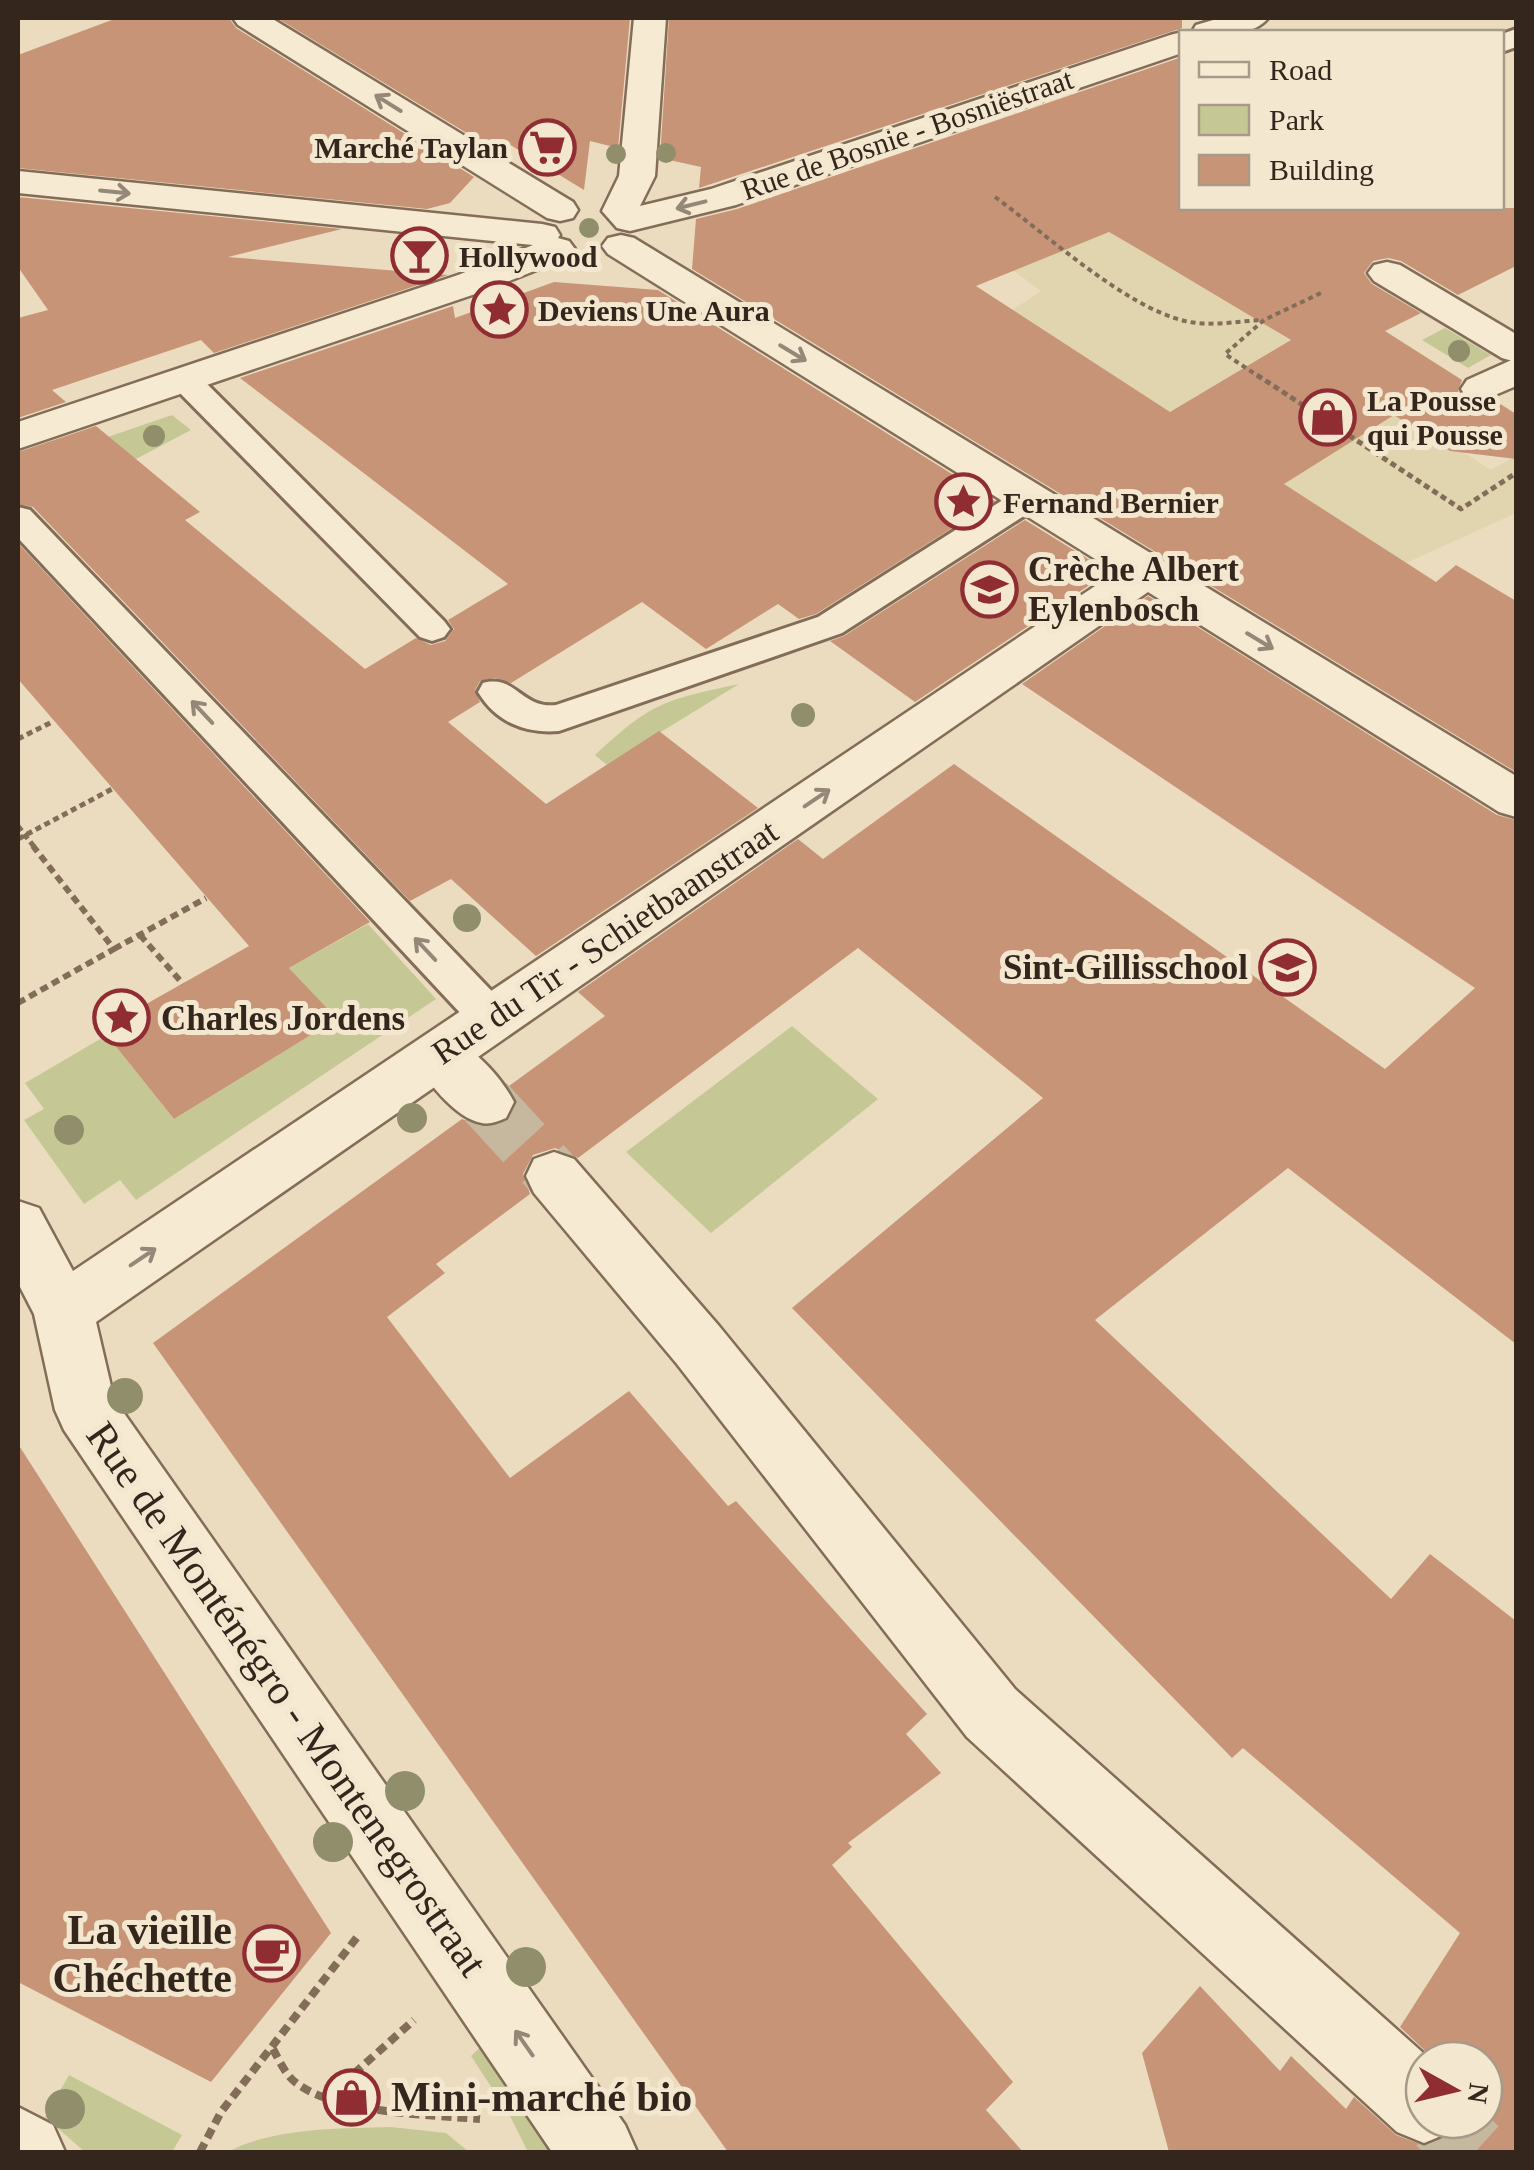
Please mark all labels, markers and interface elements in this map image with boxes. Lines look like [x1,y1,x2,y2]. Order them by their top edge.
legend [1179,30,1504,210]
text: Road [1269,53,1332,86]
street label: Rue de Bosnie - Bosniëstraat [737,61,1078,206]
one-way arrow [375,93,403,113]
text: Park [1269,103,1324,136]
supermarket icon: Marché Taylan [517,117,577,177]
place label: Marché Taylan [314,131,508,164]
text: Building [1269,153,1374,186]
one-way arrow [98,183,130,202]
one-way arrow [676,197,708,215]
bar icon: Hollywood [390,226,450,286]
place label: Hollywood [459,240,598,273]
place icon: Deviens Une Aura [469,280,529,340]
place label: Deviens Une Aura [538,294,770,327]
one-way arrow [778,343,806,363]
place label: La Pousse qui Pousse [1367,384,1503,451]
shop icon: La Pousse qui Pousse [1298,387,1358,447]
place icon: Fernand Bernier [934,472,994,532]
place label: Fernand Bernier [1003,486,1219,519]
place label: Crèche Albert Eylenbosch [1028,550,1239,629]
school or university icon: Crèche Albert Eylenbosch [959,559,1019,619]
one-way arrow [1245,631,1274,652]
one-way arrow [190,701,214,725]
one-way arrow [803,788,830,809]
street label: Rue du Tir - Schietbaanstraat [425,812,785,1072]
one-way arrow [413,937,437,961]
school or university icon: Sint-Gillisschool [1257,937,1317,997]
place label: Sint-Gillisschool [1003,948,1248,987]
place icon: Charles Jordens [92,988,152,1048]
place label: Charles Jordens [161,999,405,1038]
one-way arrow [129,1247,157,1268]
street label: Rue de Monténégro - Montenegrostraat [77,1414,497,1985]
place label: La vieille Chéchette [52,1907,232,2001]
cafe icon: La vieille Chéchette [241,1924,301,1984]
one-way arrow [514,2029,535,2057]
north arrow [1404,2040,1504,2140]
shop icon: Mini-marché bio [322,2067,382,2127]
place label: Mini-marché bio [391,2074,692,2120]
text: N [1462,2081,1495,2106]

